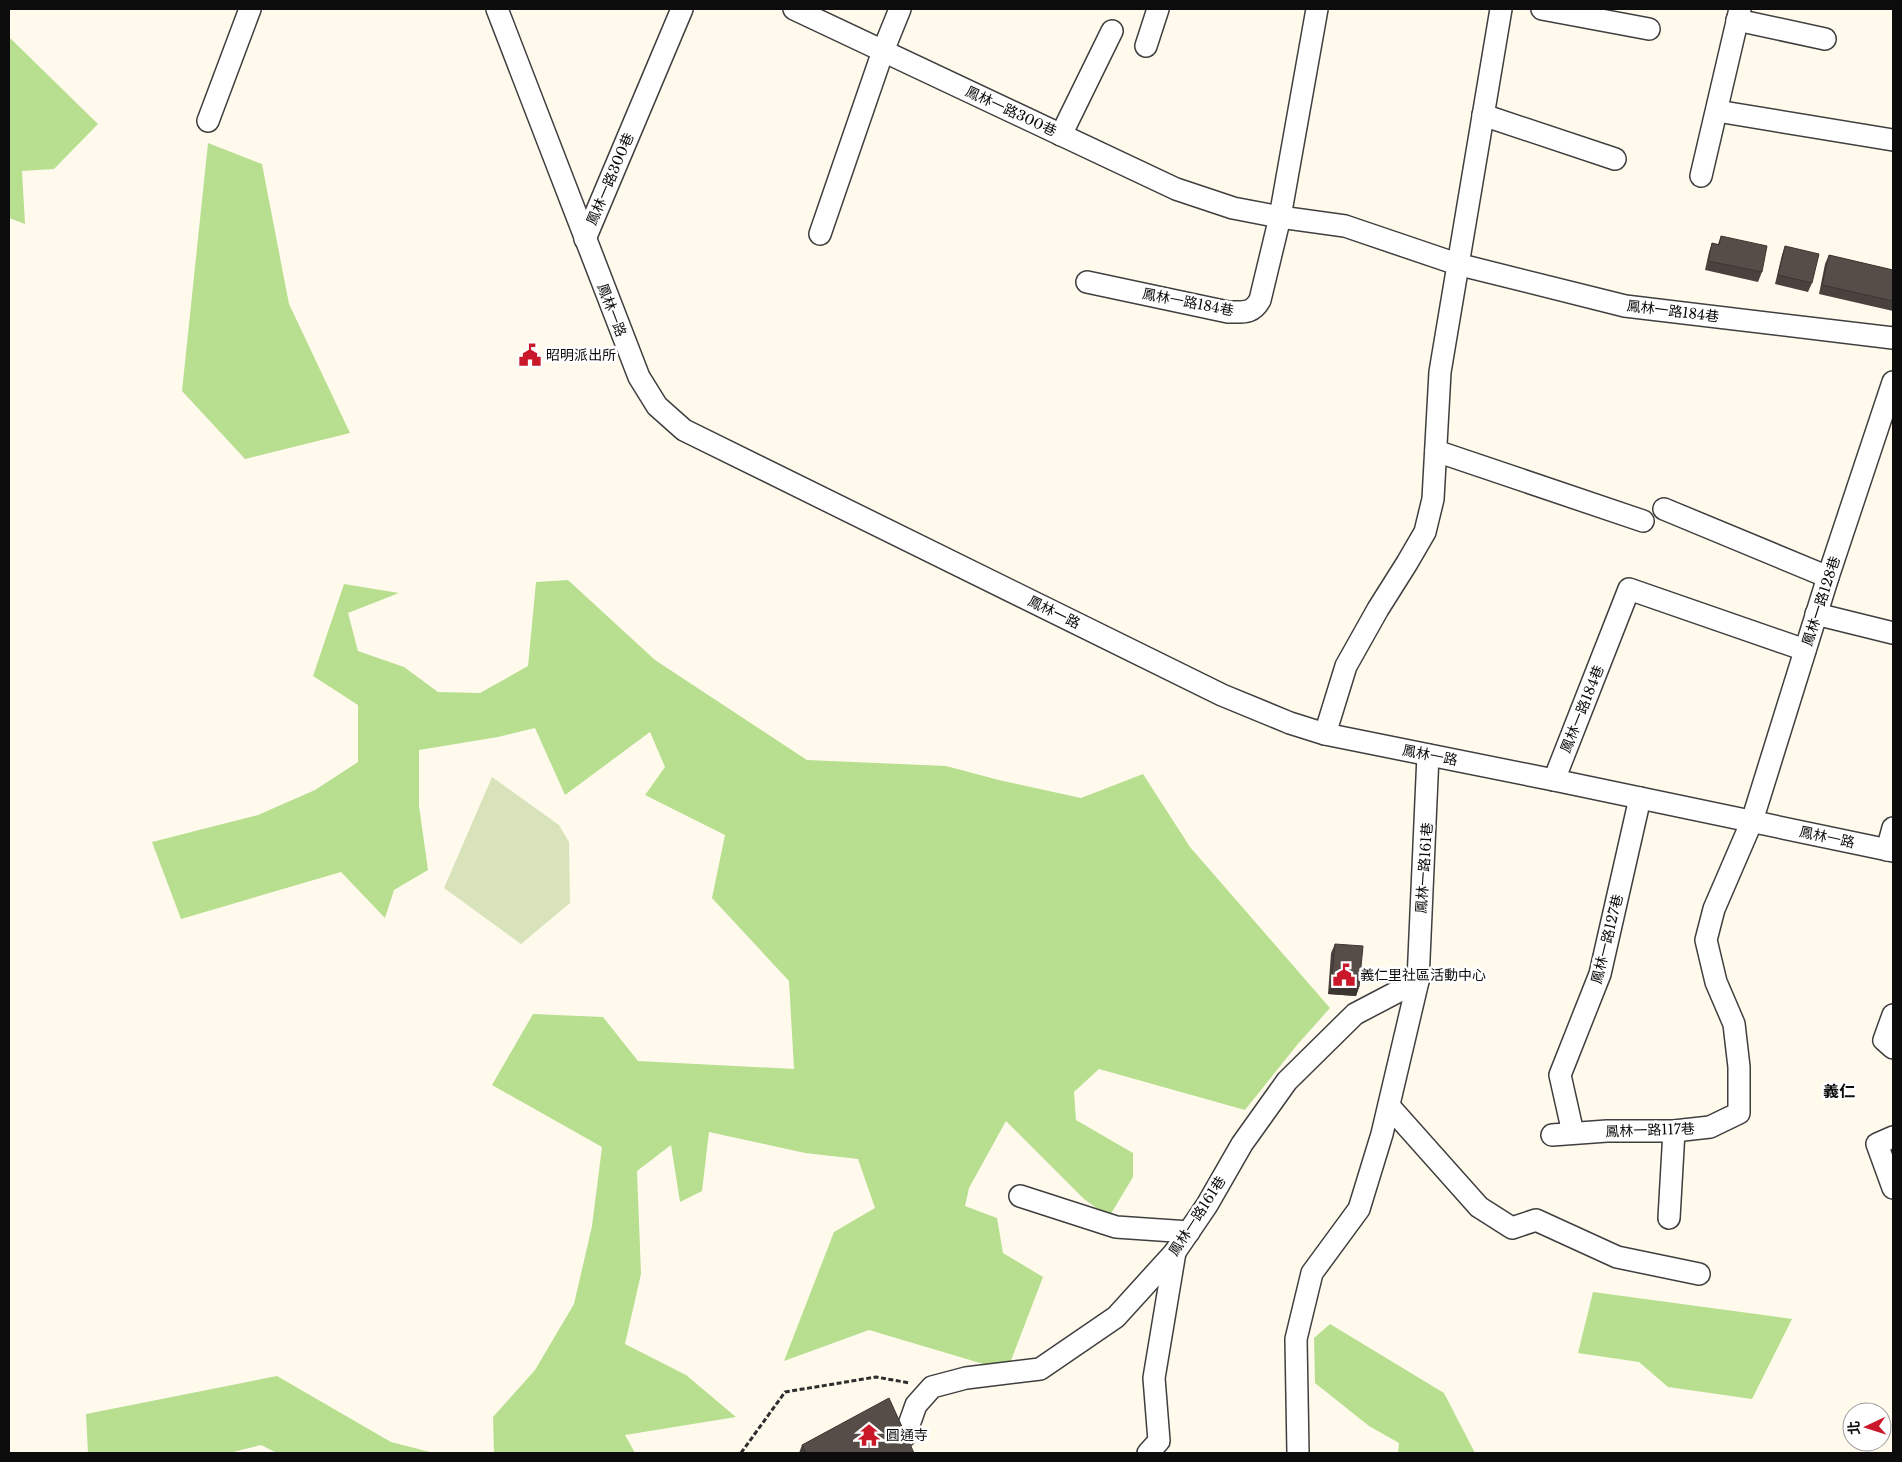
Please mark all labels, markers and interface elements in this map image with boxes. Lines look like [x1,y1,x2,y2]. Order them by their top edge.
street label: 鳳林一路300巷 [963,82,1059,140]
street label: 鳳林一路300巷 [582,130,638,228]
street label: 鳳林一路 [594,281,630,339]
street label: 鳳林一路184巷 [1141,284,1235,320]
street label: 鳳林一路184巷 [1626,296,1720,326]
public building icon: 昭明派出所 [517,342,543,368]
place label: 昭明派出所 [546,346,616,364]
street label: 鳳林一路128巷 [1798,554,1844,648]
street label: 鳳林一路 [1025,592,1083,632]
street label: 鳳林一路184巷 [1556,663,1608,755]
street label: 鳳林一路 [1401,741,1459,769]
street label: 鳳林一路161巷 [1412,822,1436,914]
street label: 鳳林一路 [1798,822,1856,852]
street label: 鳳林一路127巷 [1587,892,1627,986]
public building icon: 義仁里社區活動中心 [1331,962,1357,988]
place label: 義仁里社區活動中心 [1360,966,1486,984]
district label: 義仁 [1823,1081,1855,1101]
street label: 鳳林一路117巷 [1605,1119,1695,1141]
street label: 鳳林一路161巷 [1165,1173,1229,1259]
north arrow [1842,1402,1892,1452]
text: 北 [1845,1420,1863,1436]
temple icon: 圓通寺 [856,1422,882,1448]
place label: 圓通寺 [886,1426,928,1444]

